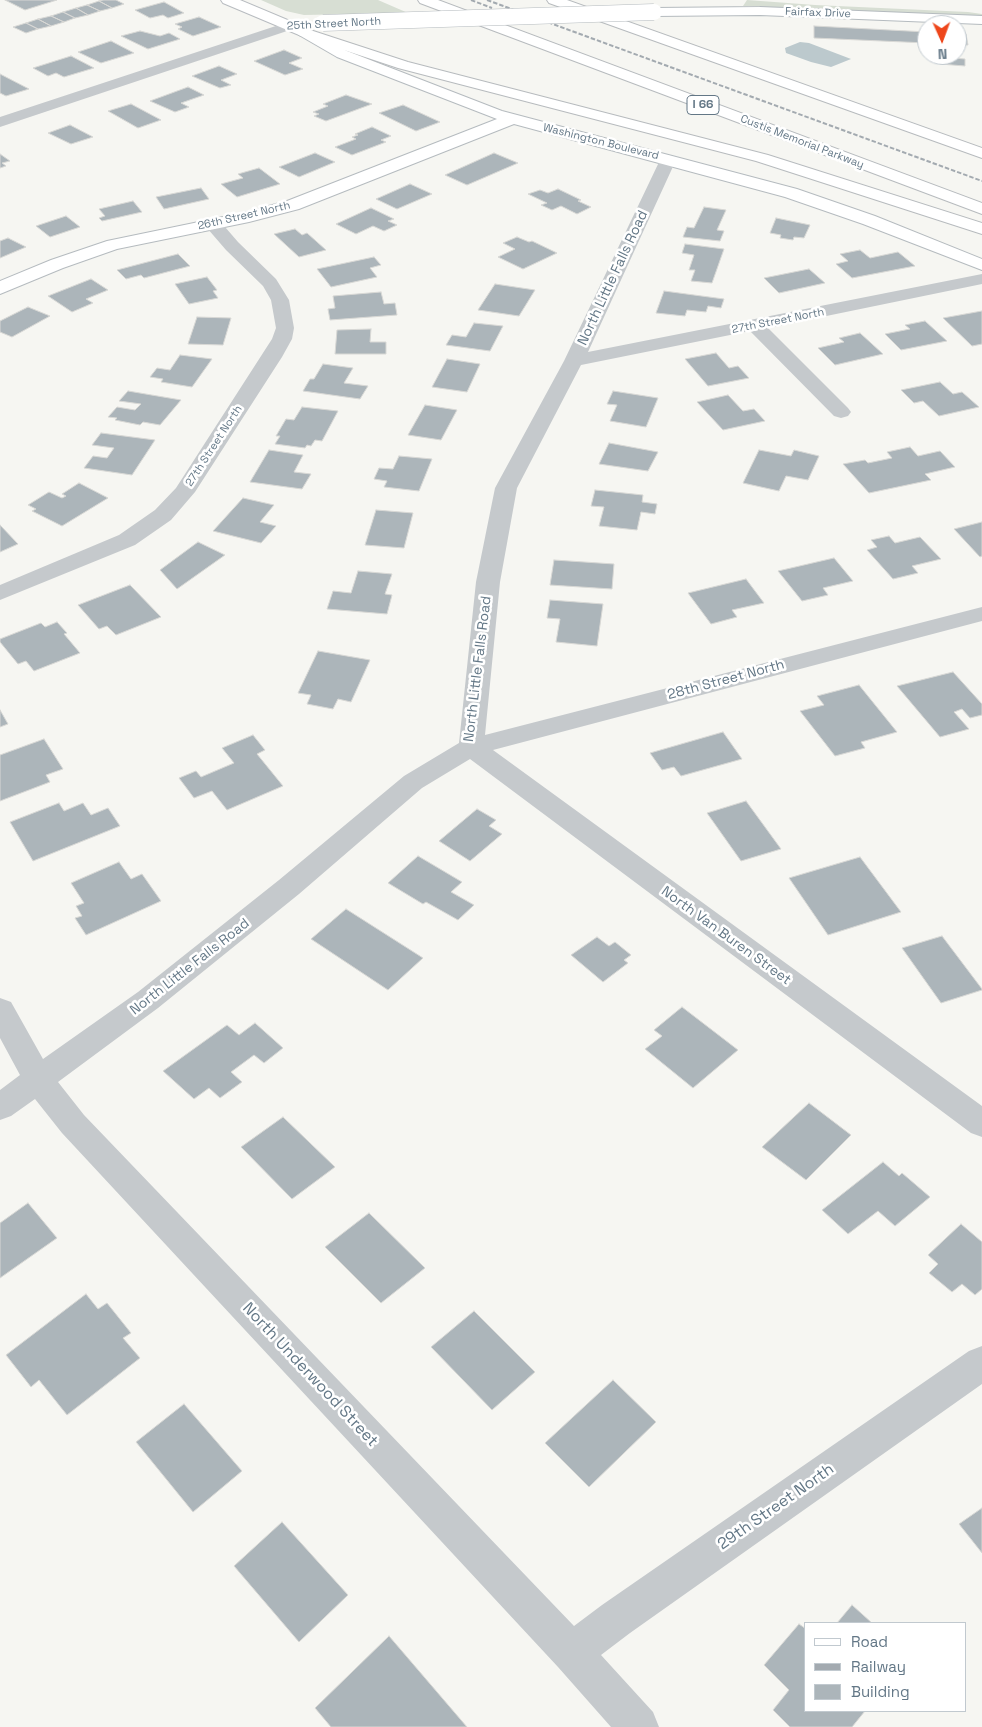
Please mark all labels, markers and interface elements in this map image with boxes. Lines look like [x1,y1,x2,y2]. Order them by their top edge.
street label: Fairfax Drive [785,5,851,21]
street label: 25th Street North [287,15,381,33]
north arrow [917,15,967,65]
text: N [937,45,948,63]
road number: I 66 [687,96,719,114]
street label: Custis Memorial Parkway [738,112,866,172]
street label: Washington Boulevard [542,121,660,163]
street label: 26th Street North [196,199,292,233]
street label: North Little Falls Road [574,208,652,348]
street label: 27th Street North [731,306,825,336]
street label: 27th Street North [183,403,245,489]
street label: North Little Falls Road [461,595,495,743]
street label: 28th Street North [666,656,786,704]
street label: North Van Buren Street [658,883,794,989]
street label: North Little Falls Road [127,915,253,1019]
street label: North Underwood Street [238,1299,382,1451]
street label: 29th Street North [714,1460,838,1554]
legend [804,1622,967,1712]
text: Road [851,1632,888,1651]
text: Railway [851,1657,906,1676]
text: Building [851,1682,910,1701]

